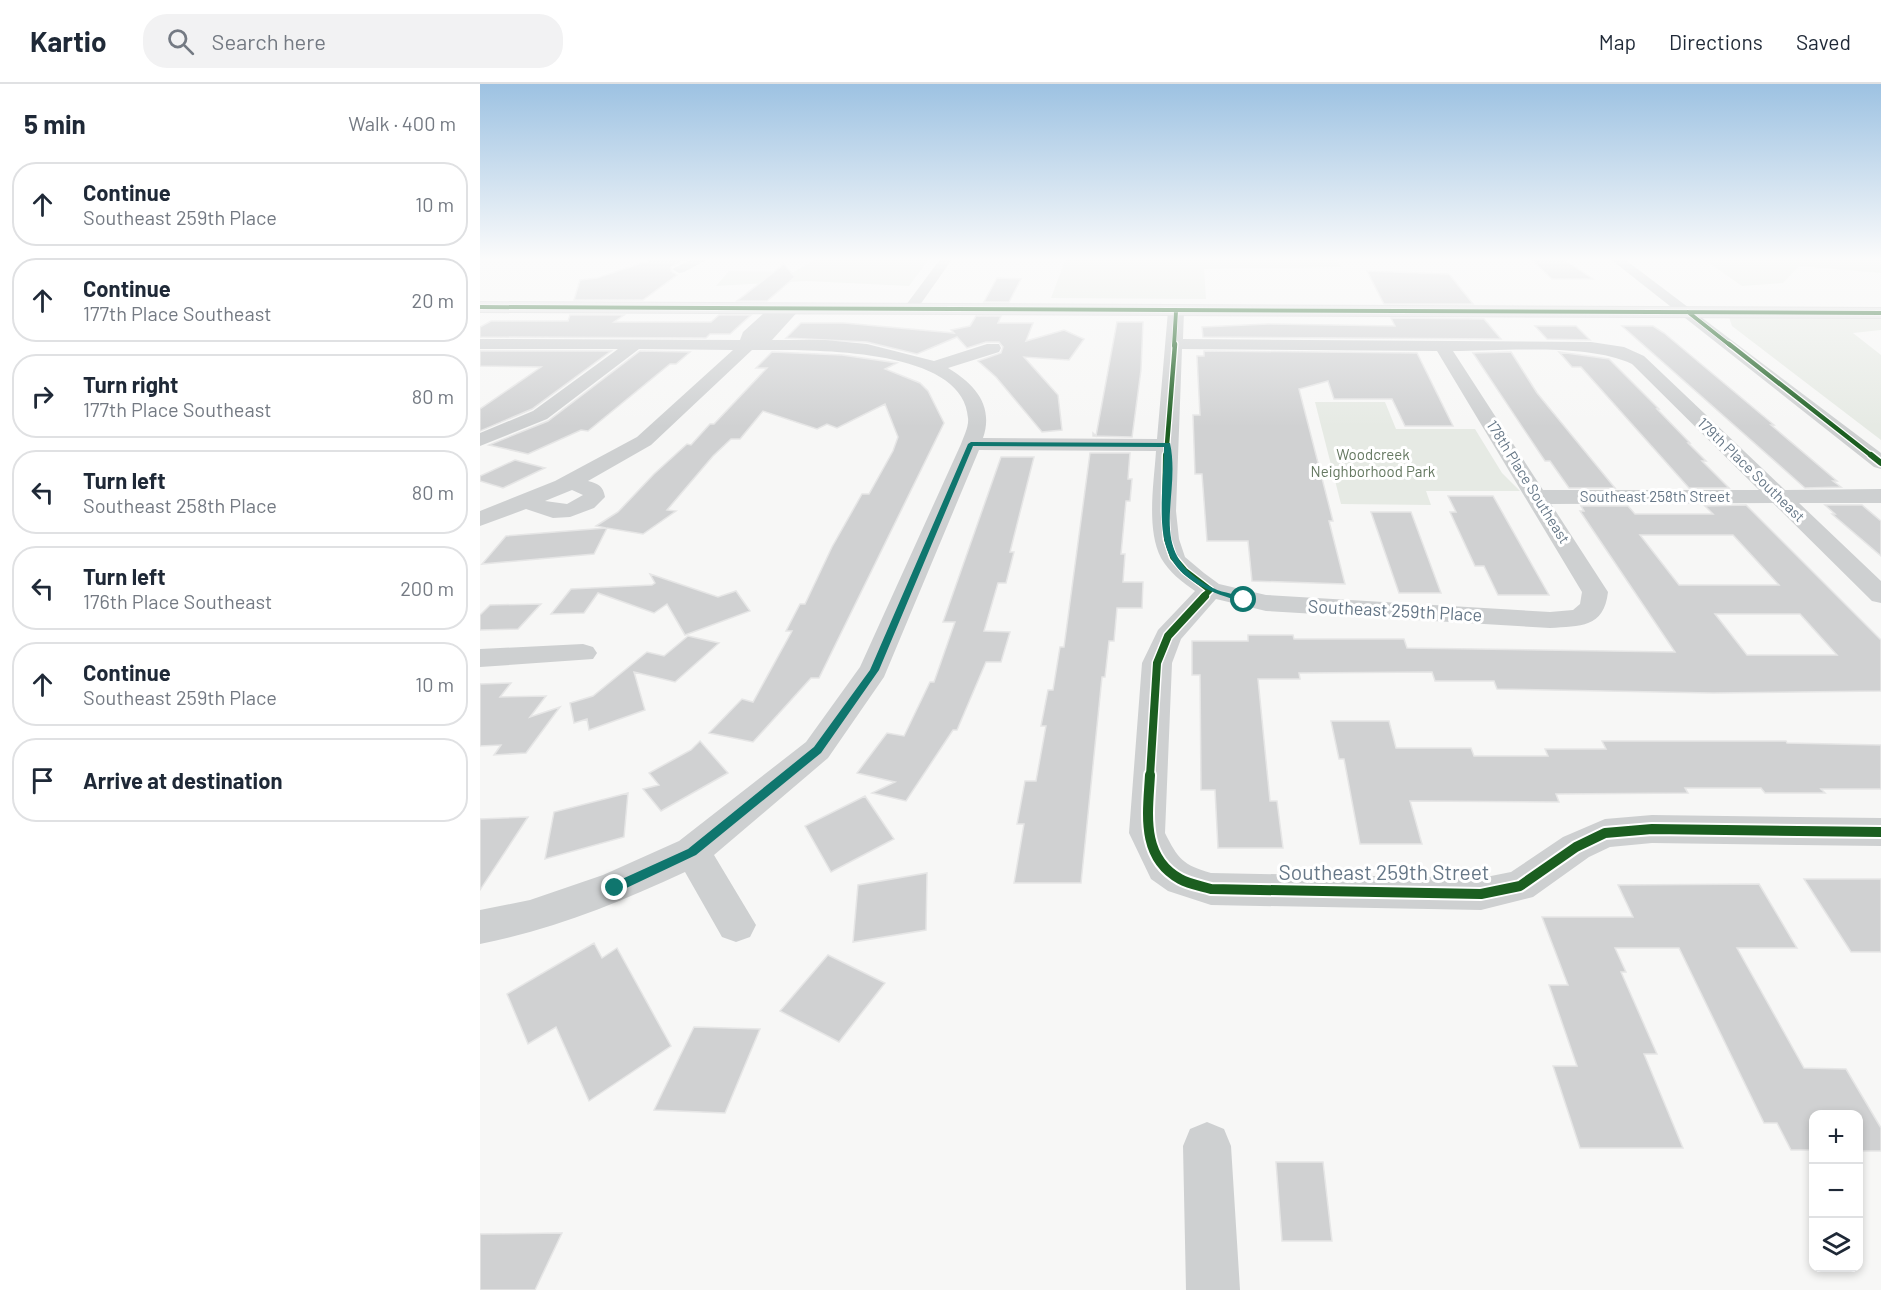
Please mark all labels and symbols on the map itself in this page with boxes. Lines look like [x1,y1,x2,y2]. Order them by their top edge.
street label: 179th Place Southeast [1694,413,1809,525]
street label: 178th Place Southeast [1484,416,1574,547]
park label: Woodcreek Neighborhood Park [1311,445,1436,480]
street label: Southeast 258th Street [1580,487,1730,505]
route start [1230,586,1256,612]
street label: Southeast 259th Place [1307,594,1483,626]
street label: Southeast 259th Street [1278,859,1490,884]
route end [601,874,627,900]

